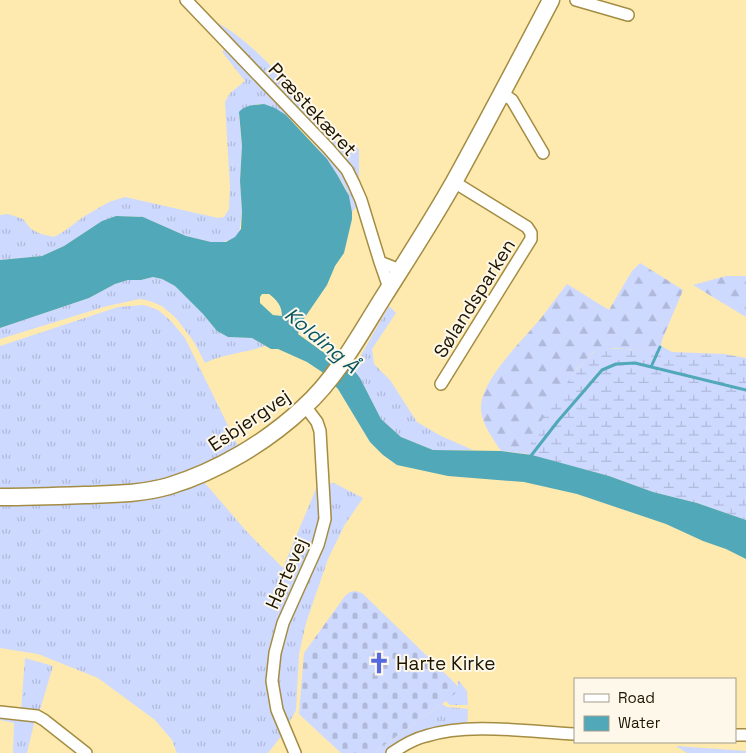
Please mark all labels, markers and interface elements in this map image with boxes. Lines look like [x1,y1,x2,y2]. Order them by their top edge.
street label: Præstekæret [263,57,362,161]
street label: Sølandsparken [428,234,521,362]
water label: Kolding Å [279,301,365,379]
street label: Esbjergvej [203,384,295,457]
street label: Hartevej [260,534,313,613]
church icon: Harte Kirke [366,650,392,676]
place label: Harte Kirke [396,651,495,676]
legend [574,678,736,743]
text: Road [618,688,655,707]
text: Water [618,713,661,732]

